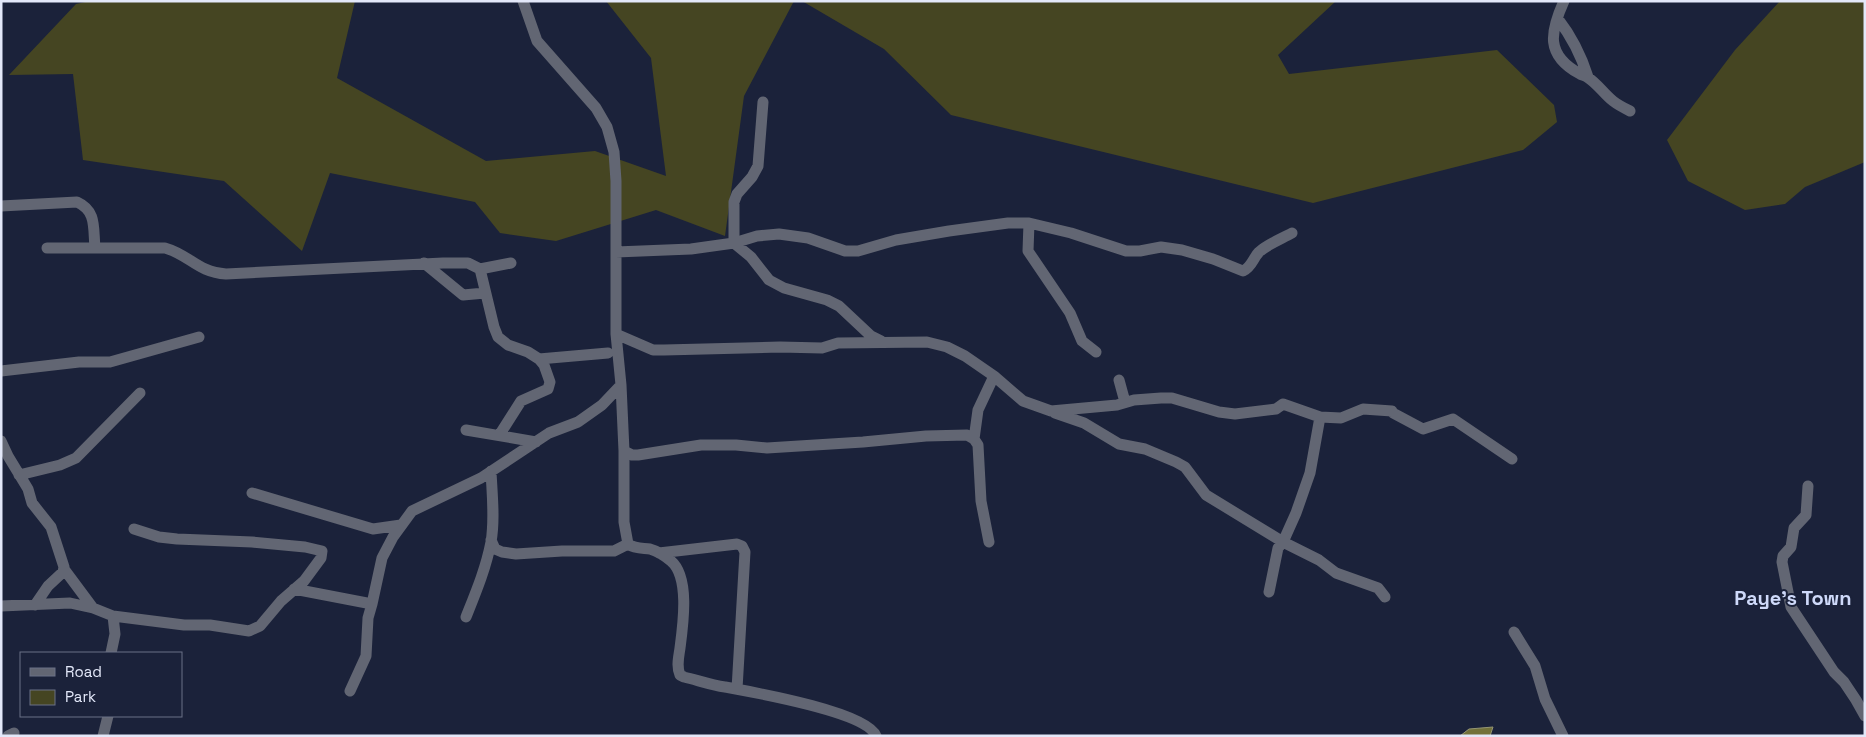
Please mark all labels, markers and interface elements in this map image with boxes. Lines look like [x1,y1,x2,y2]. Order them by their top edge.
district label: Paye's Town [1734,585,1852,611]
legend [20,652,182,717]
text: Road [65,662,102,681]
text: Park [65,687,96,706]

